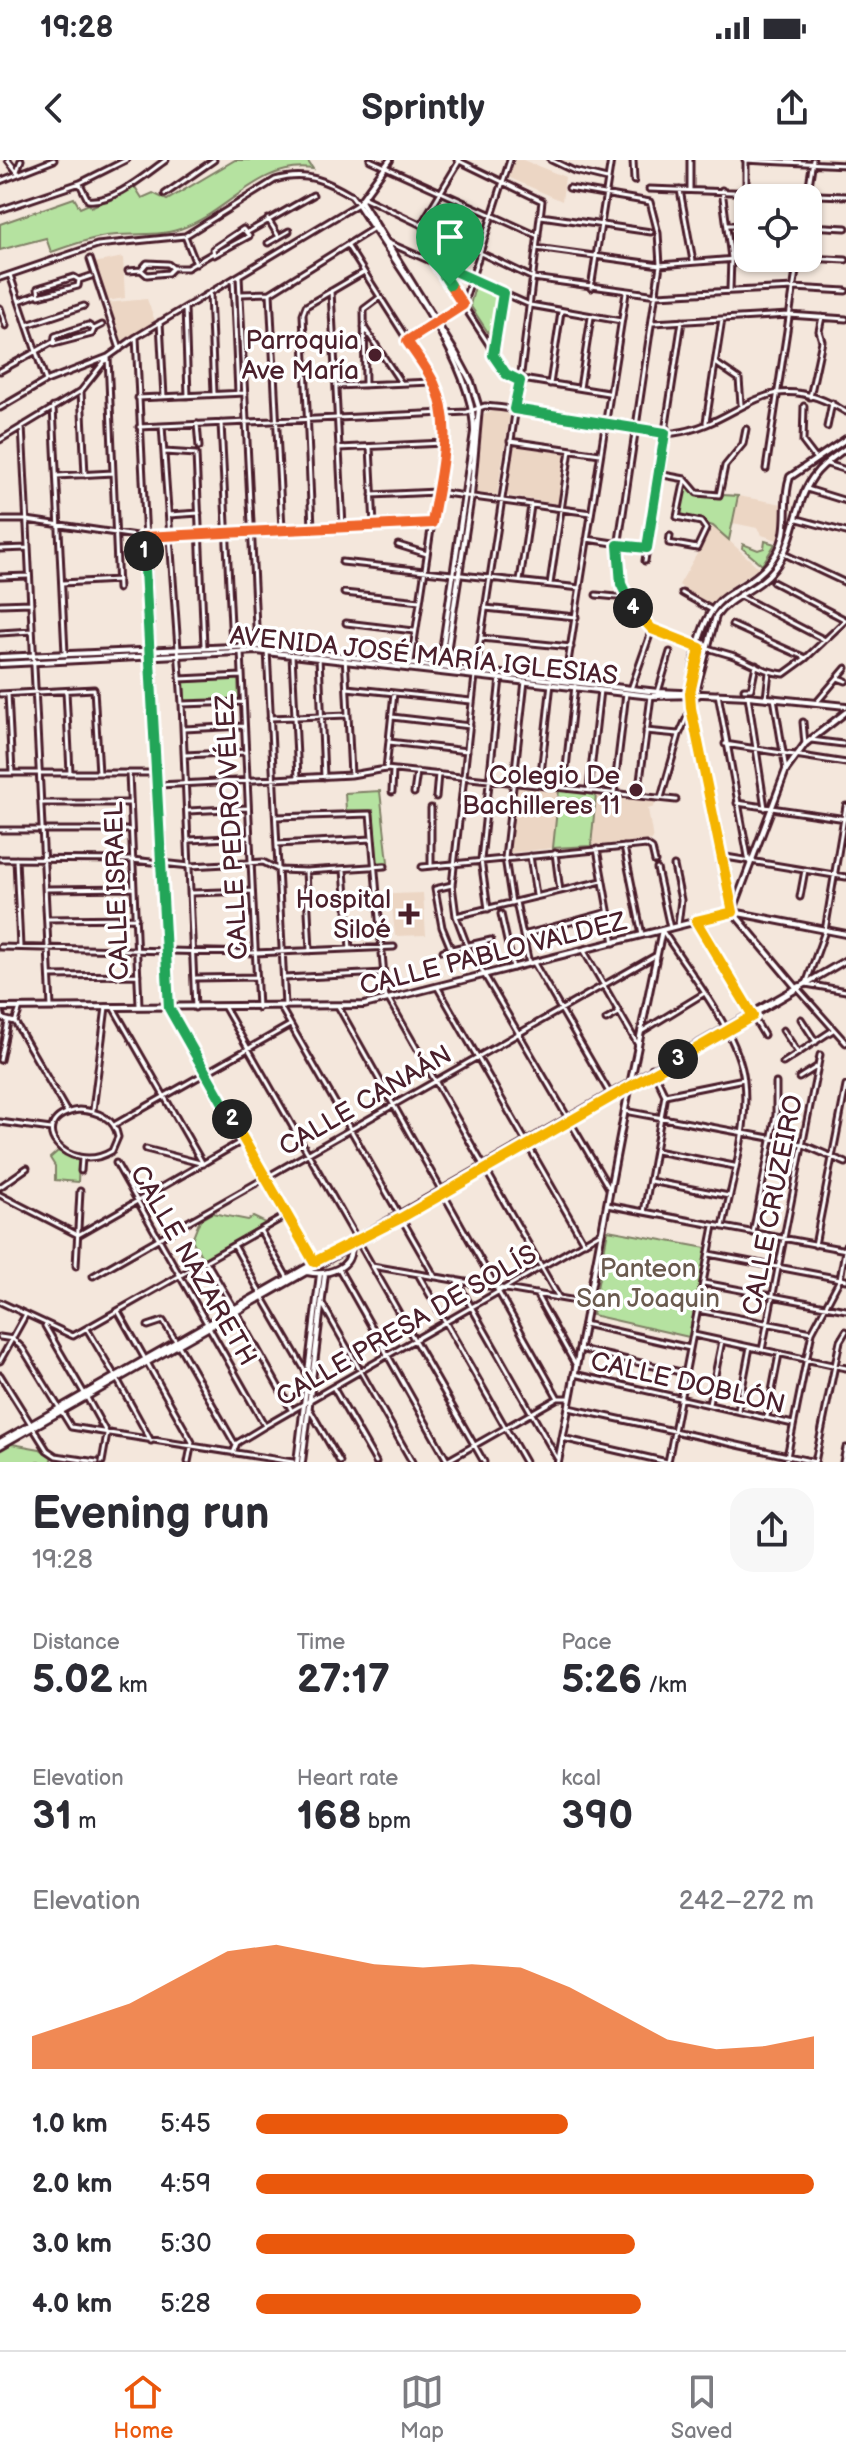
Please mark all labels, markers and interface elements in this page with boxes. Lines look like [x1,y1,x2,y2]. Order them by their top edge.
text: 19:28 [40,10,113,46]
icon: back [32,86,76,130]
icon: share [770,86,814,130]
text: Sprintly [361,87,485,130]
map controls [734,184,822,272]
button: locate [734,184,822,272]
pin [416,203,484,285]
icon: arrive [428,215,472,259]
place label: Parroquia Ave María [242,326,359,387]
marker: Parroquia Ave María [366,346,384,364]
pin: 1 [124,531,164,571]
text: 1 [139,537,149,564]
pin: 4 [613,588,653,628]
text: 4 [627,594,639,621]
street label: AVENIDA JOSÉ MARÍA IGLESIAS [228,619,619,692]
street label: CALLE PEDRO VÉLEZ [209,693,255,961]
place label: Colegio De Bachilleres 11 [462,761,620,822]
marker: Colegio De Bachilleres 11 [627,781,645,799]
street label: CALLE ISRAEL [99,801,136,981]
place label: Hospital Siloé [295,885,391,946]
marker: Hospital Siloé [398,903,420,925]
street label: CALLE PABLO VALDEZ [357,906,630,1003]
street label: CALLE CANAÁN [273,1038,457,1163]
pin: 3 [658,1039,698,1079]
text: 3 [672,1045,684,1072]
street label: CALLE CRUZEIRO [737,1092,810,1318]
pin: 2 [212,1099,252,1139]
text: 2 [225,1105,239,1132]
street label: CALLE NAZARETH [123,1160,263,1371]
street label: CALLE PRESA DE SOLÍS [270,1237,543,1414]
park label: Panteon San Joaquin [576,1254,720,1315]
street label: CALLE DOBLÓN [587,1345,788,1421]
text: Evening run [32,1488,269,1541]
button: share [730,1488,814,1572]
text: 19:28 [32,1545,93,1576]
text: Distance [32,1629,120,1656]
text: Time [297,1629,345,1656]
text: Pace [561,1629,612,1656]
text: 5.02 [32,1656,113,1704]
text: 27:17 [297,1656,390,1704]
text: 5:26 [561,1656,642,1704]
text: km [113,1672,148,1699]
text: /km [642,1672,687,1699]
text: Elevation [32,1765,124,1792]
text: Heart rate [297,1765,398,1792]
text: kcal [561,1765,601,1792]
text: 31 [32,1792,72,1840]
text: 168 [297,1792,362,1840]
text: 390 [561,1792,633,1840]
text: m [72,1808,96,1835]
text: bpm [362,1808,411,1835]
text: Elevation [32,1886,140,1917]
text: 242–272 m [679,1886,814,1917]
text: 1.0 km [32,2109,108,2140]
text: 5:45 [160,2109,211,2140]
text: 2.0 km [32,2169,112,2200]
text: 4:59 [160,2169,211,2200]
text: 3.0 km [32,2229,112,2260]
text: 5:30 [160,2229,211,2260]
text: 4.0 km [32,2289,112,2320]
text: 5:28 [160,2289,211,2320]
tab: Home [113,2370,173,2445]
tab: Map [400,2370,444,2445]
tab: Saved [671,2370,733,2445]

